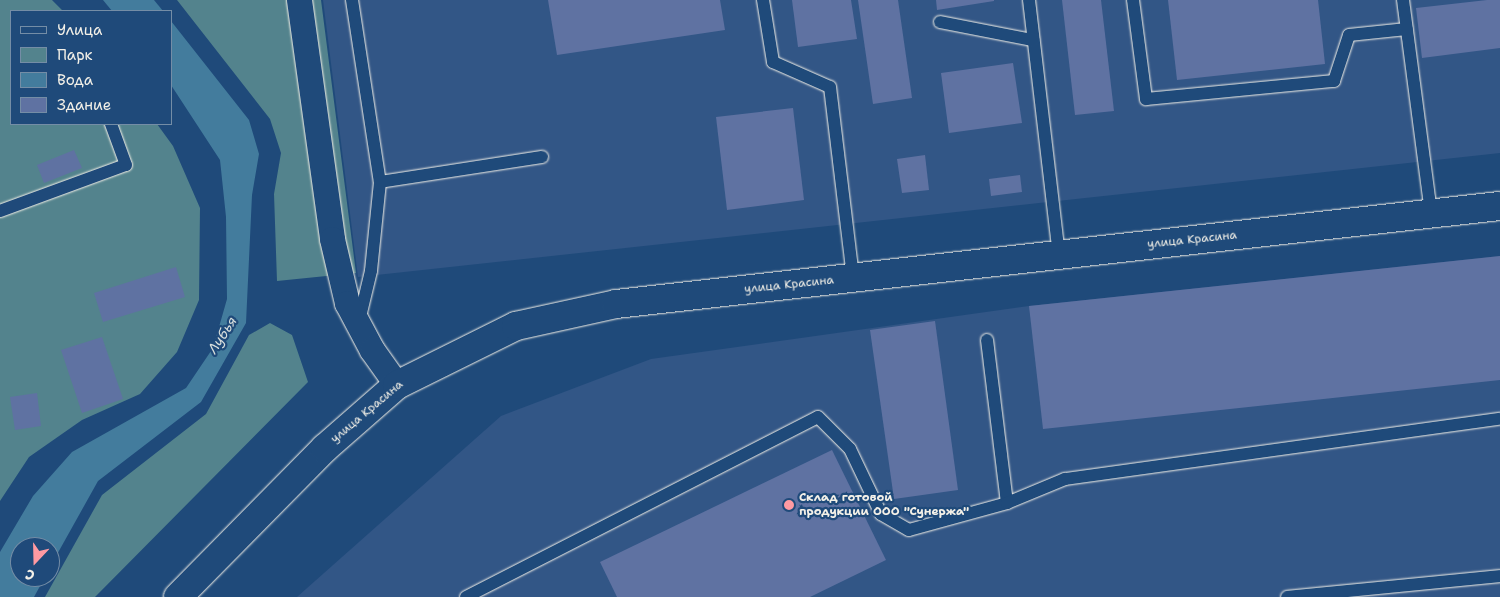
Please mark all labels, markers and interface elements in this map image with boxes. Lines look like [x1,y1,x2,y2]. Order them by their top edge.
legend [10,10,172,125]
text: Улица [57,20,102,40]
text: Парк [57,45,93,65]
text: Вода [57,70,93,90]
text: Здание [57,95,111,115]
street label: улица Красина [1147,228,1237,252]
street label: улица Красина [744,273,834,297]
water label: Лубья [204,313,240,357]
street label: улица Красина [328,378,406,446]
place label: Склад готовой продукции ООО "Сунержа" [799,491,969,519]
marker: Склад готовой продукции ООО "Сунержа" [783,499,795,511]
north arrow [10,537,60,587]
text: С [23,565,37,585]

